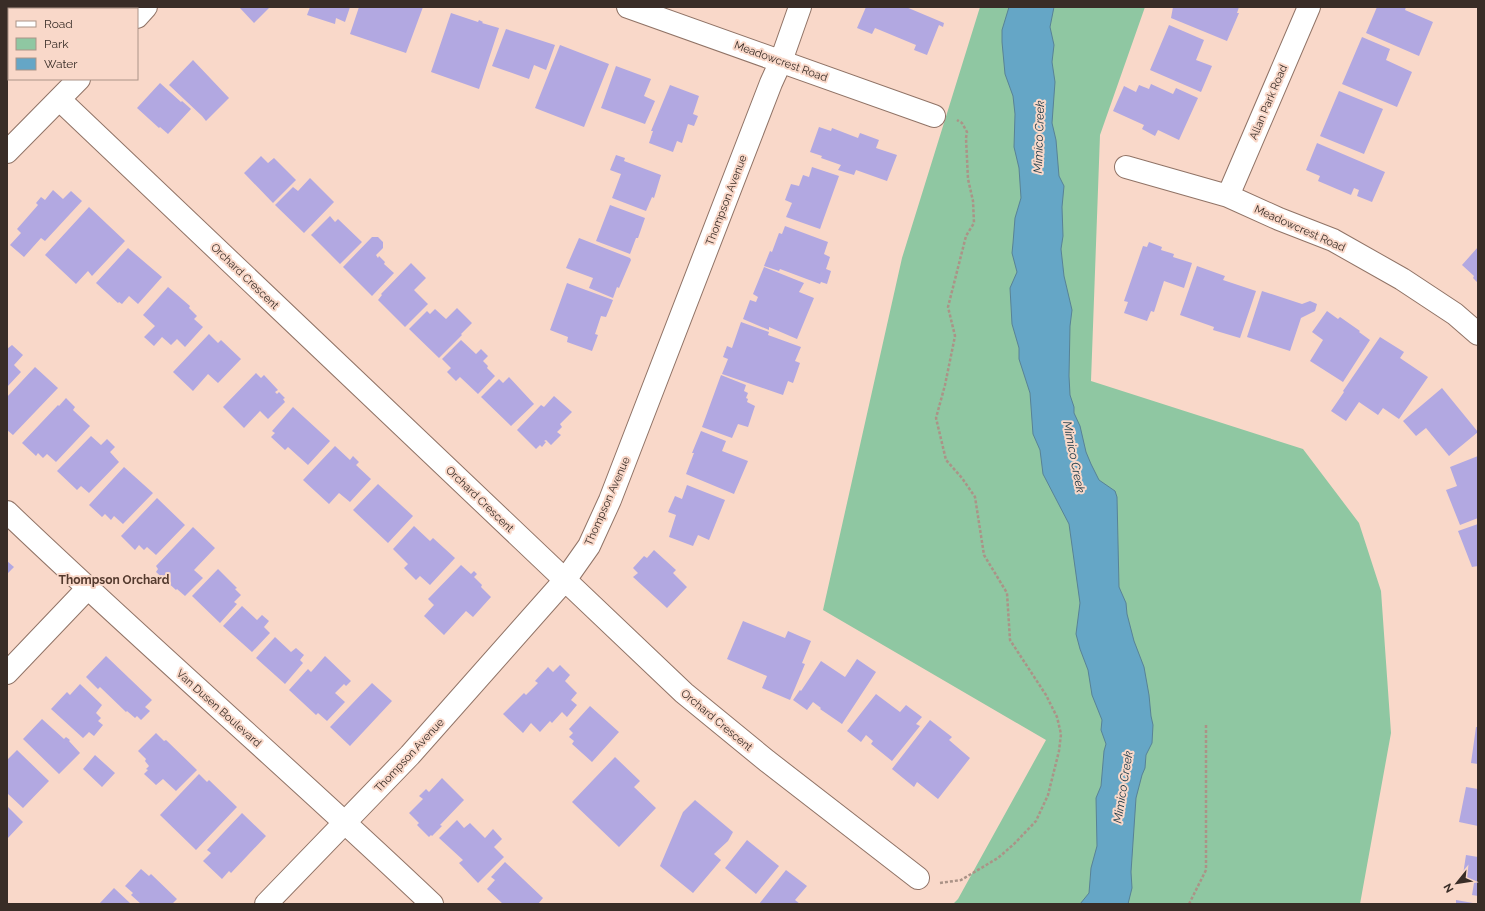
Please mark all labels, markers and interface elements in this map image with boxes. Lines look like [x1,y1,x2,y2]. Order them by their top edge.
legend [8,8,138,80]
text: Road [44,17,73,31]
text: Park [44,37,69,51]
street label: Meadowcrest Road [732,39,829,84]
text: Water [44,57,78,71]
street label: Allan Park Road [1247,63,1290,142]
water label: Mimico Creek [1031,100,1047,174]
street label: Thompson Avenue [703,153,750,247]
street label: Meadowcrest Road [1252,203,1347,254]
street label: Orchard Crescent [208,241,281,312]
water label: Mimico Creek [1060,420,1088,495]
street label: Thompson Avenue [582,454,633,548]
street label: Orchard Crescent [443,464,516,535]
district label: Thompson Orchard [59,573,170,587]
street label: Van Dusen Boulevard [174,667,264,750]
street label: Orchard Crescent [678,687,755,754]
street label: Thompson Avenue [372,715,447,795]
water label: Mimico Creek [1110,749,1136,824]
north arrow [1437,863,1477,903]
text: N [1441,881,1457,895]

